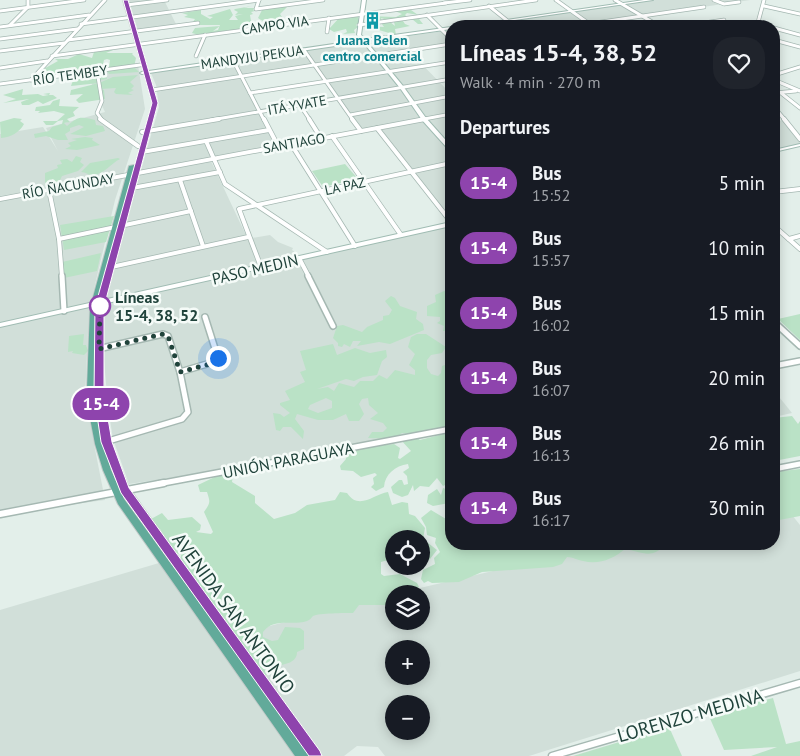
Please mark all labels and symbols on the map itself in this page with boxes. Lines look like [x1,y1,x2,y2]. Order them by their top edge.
building icon: Juana Belen centro comercial [362,10,382,30]
street label: CAMPO VIA [240,11,311,39]
place label: Juana Belen centro comercial [323,31,422,65]
street label: MANDYJU PEKUA [200,41,305,73]
street label: RÍO TEMBEY [32,61,109,89]
street label: ITÁ YVATE [266,91,328,119]
street label: SANTIAGO [261,129,327,157]
street label: RÍO ÑACUNDAY [20,169,116,203]
street label: LA PAZ [323,173,367,199]
street label: PASO MEDIN [210,249,300,289]
place label: Líneas 15-4, 38, 52 [115,287,198,325]
marker: Líneas 15-4, 38, 52 [89,295,111,317]
your location [206,346,231,371]
line badge: 15-4 [66,388,136,420]
street label: UNIÓN PARAGUAYA [221,437,356,482]
street label: AVENIDA SAN ANTONIO [168,528,300,698]
street label: LORENZO MEDINA [614,683,766,747]

